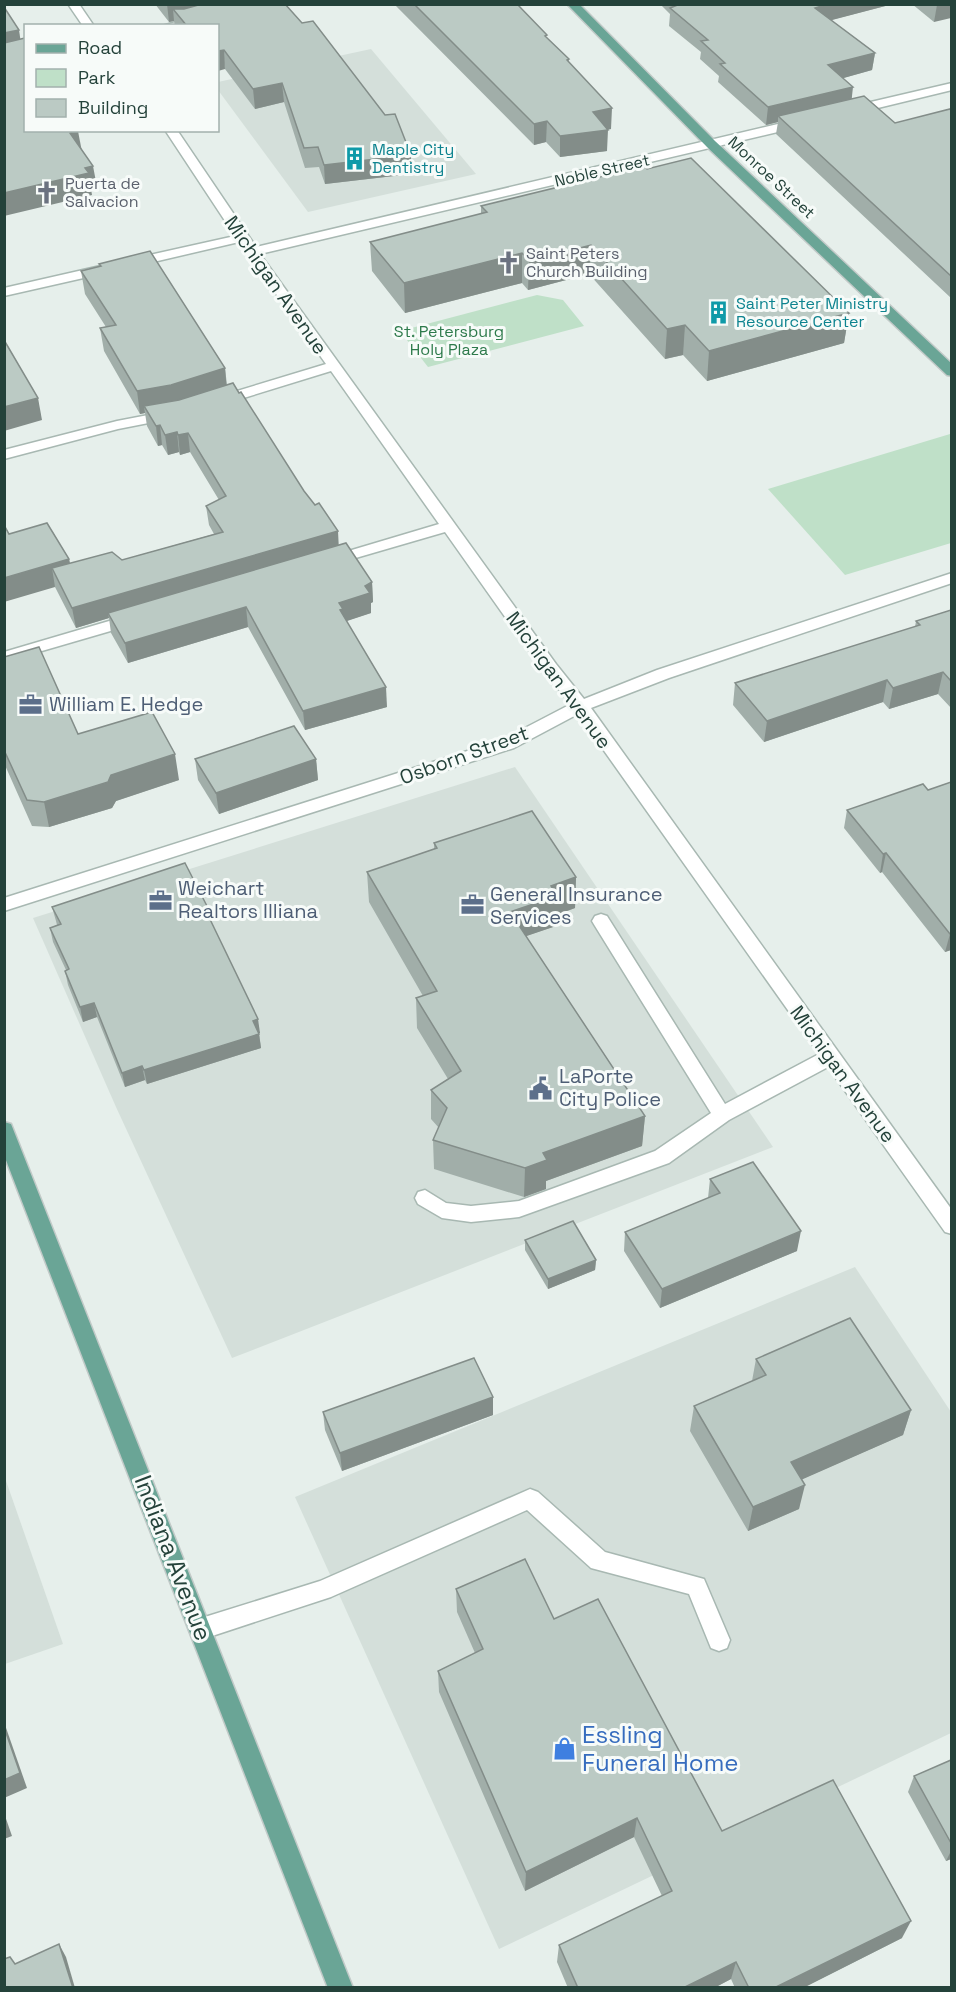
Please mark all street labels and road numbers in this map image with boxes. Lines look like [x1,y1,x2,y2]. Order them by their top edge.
street label: Monroe Street [724,132,820,223]
street label: Noble Street [552,149,652,192]
street label: Michigan Avenue [218,211,334,359]
street label: Michigan Avenue [500,606,618,754]
street label: Osborn Street [396,720,532,790]
street label: Michigan Avenue [784,1000,902,1148]
street label: Indiana Avenue [128,1471,219,1645]

